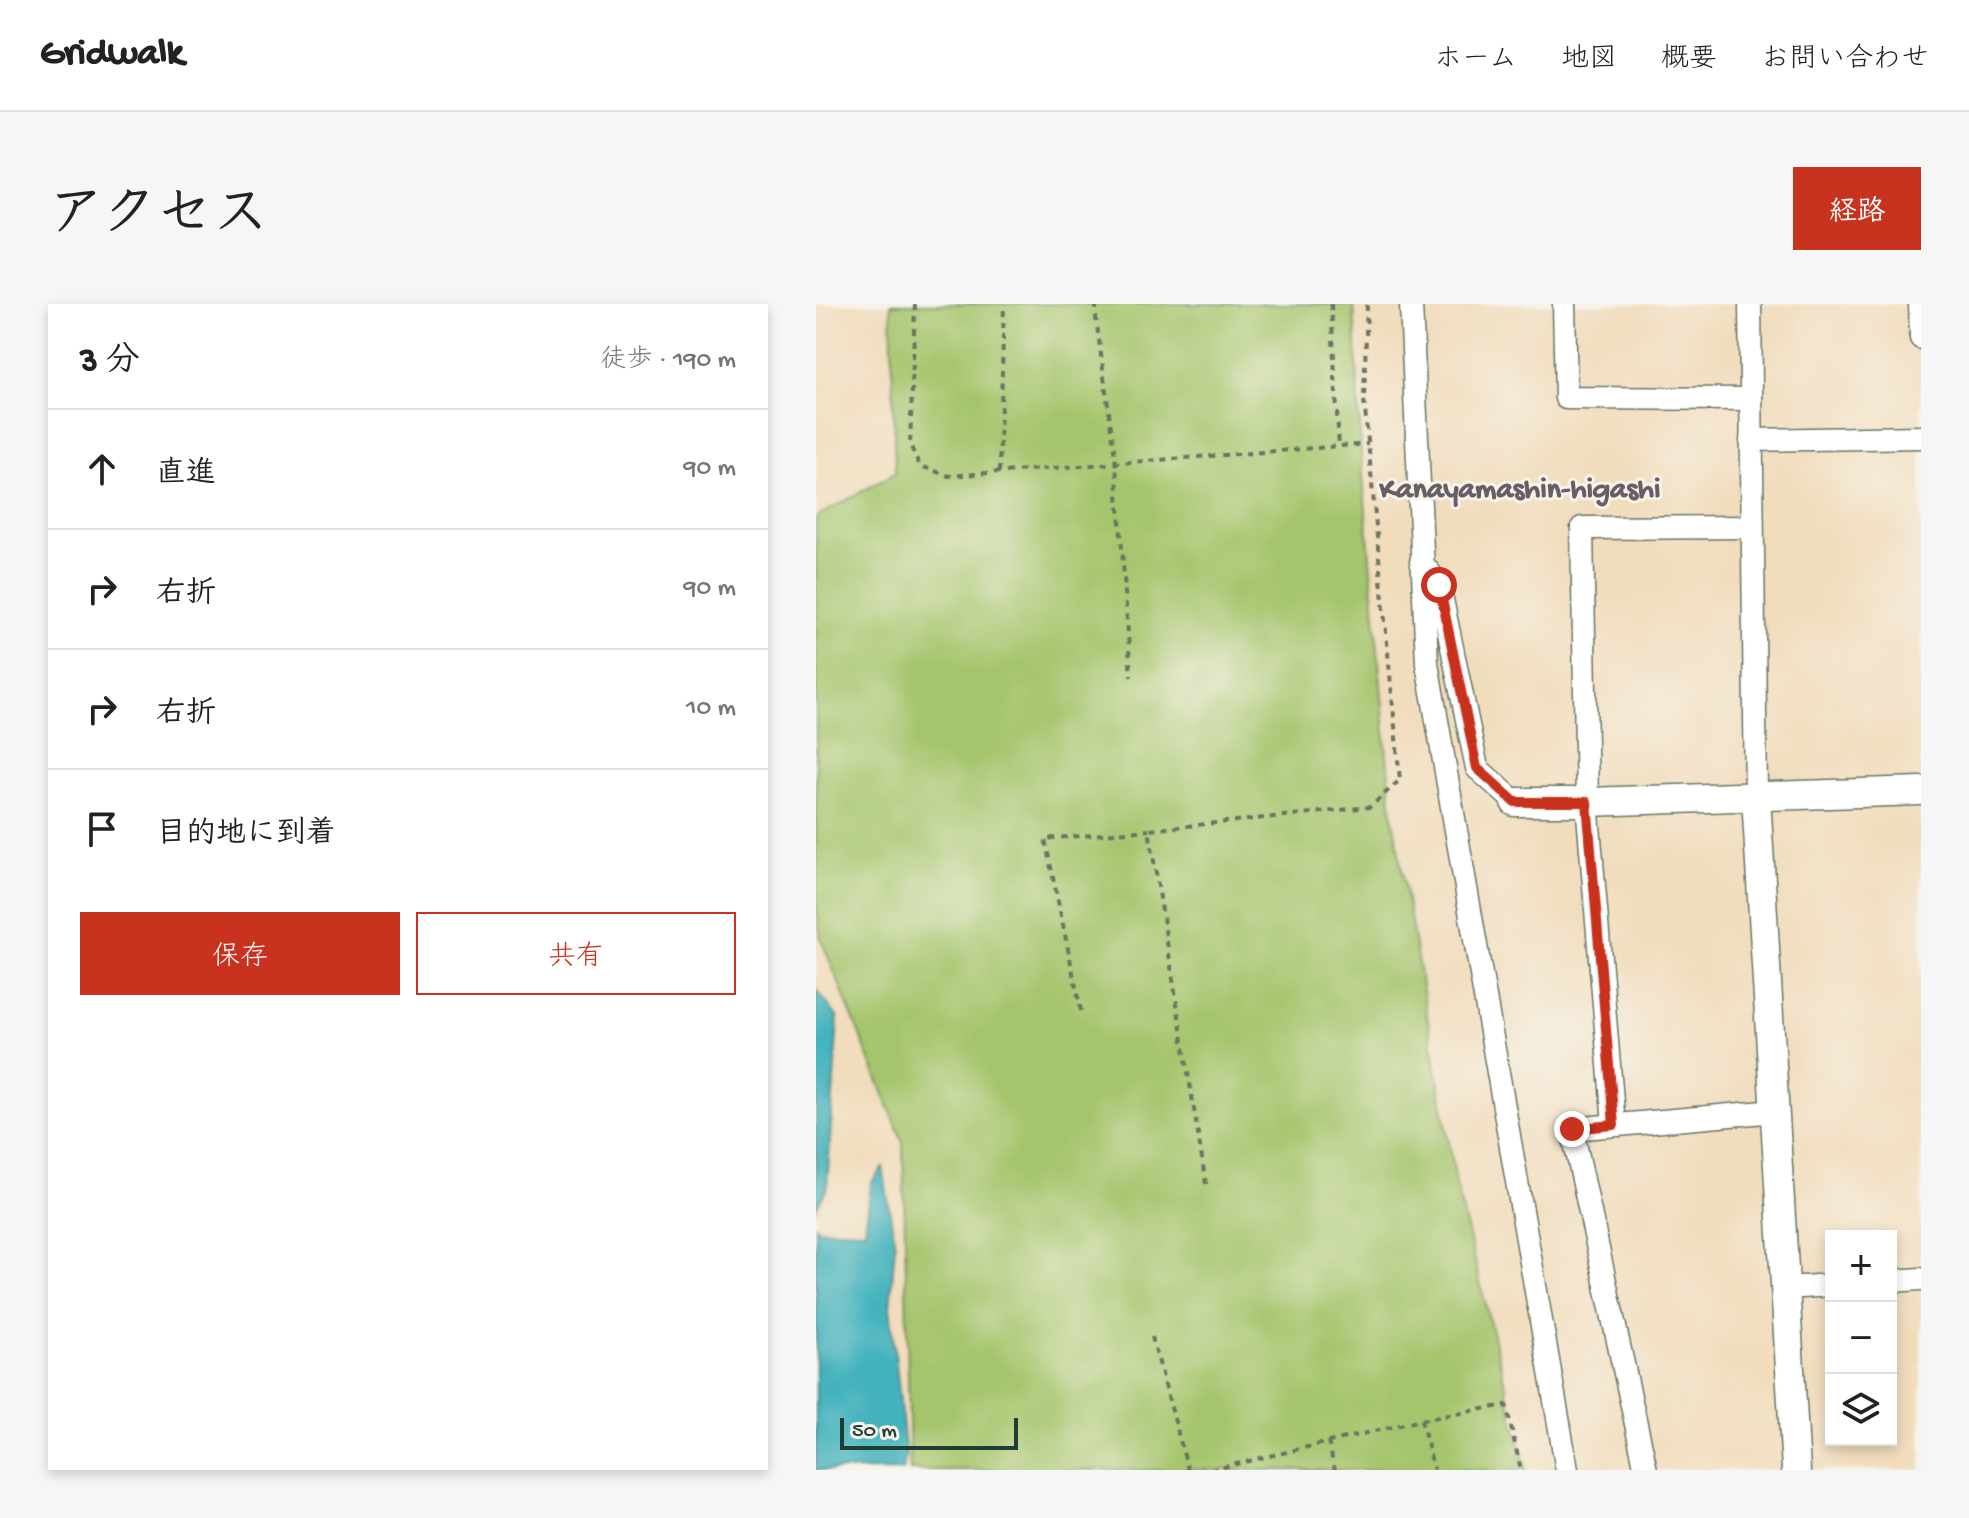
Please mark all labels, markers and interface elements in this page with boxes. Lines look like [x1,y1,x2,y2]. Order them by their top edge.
text: Gridwalk [40,33,184,77]
text: ホーム [1434,44,1517,77]
text: 地図 [1561,44,1617,77]
text: 概要 [1661,44,1717,77]
text: お問い合わせ [1761,44,1929,77]
button: 経路 [1793,167,1921,250]
text: アクセス [48,186,269,252]
text: 3 分 [80,343,140,383]
text: 徒歩 · 190 m [601,346,736,377]
icon: ahead [80,447,124,491]
text: 90 m [684,454,736,485]
text: 直進 [156,458,216,493]
district label: Kanayamashin-higashi [1379,474,1660,509]
icon: right [80,567,124,611]
route start [1421,567,1457,603]
text: 90 m [684,574,736,605]
text: 右折 [156,578,216,613]
icon: right [80,687,124,731]
text: 10 m [686,694,736,725]
text: 右折 [156,698,216,733]
icon: arrive [80,807,124,851]
text: 目的地に到着 [156,818,336,853]
button: 保存 [80,912,400,995]
button: 共有 [416,912,736,995]
route end [1554,1111,1590,1147]
map controls [1825,1230,1897,1446]
button: + [1825,1230,1897,1302]
button: − [1825,1302,1897,1374]
button: layers [1825,1374,1897,1446]
scale bar [840,1414,1018,1450]
text: 50 m [852,1419,897,1445]

